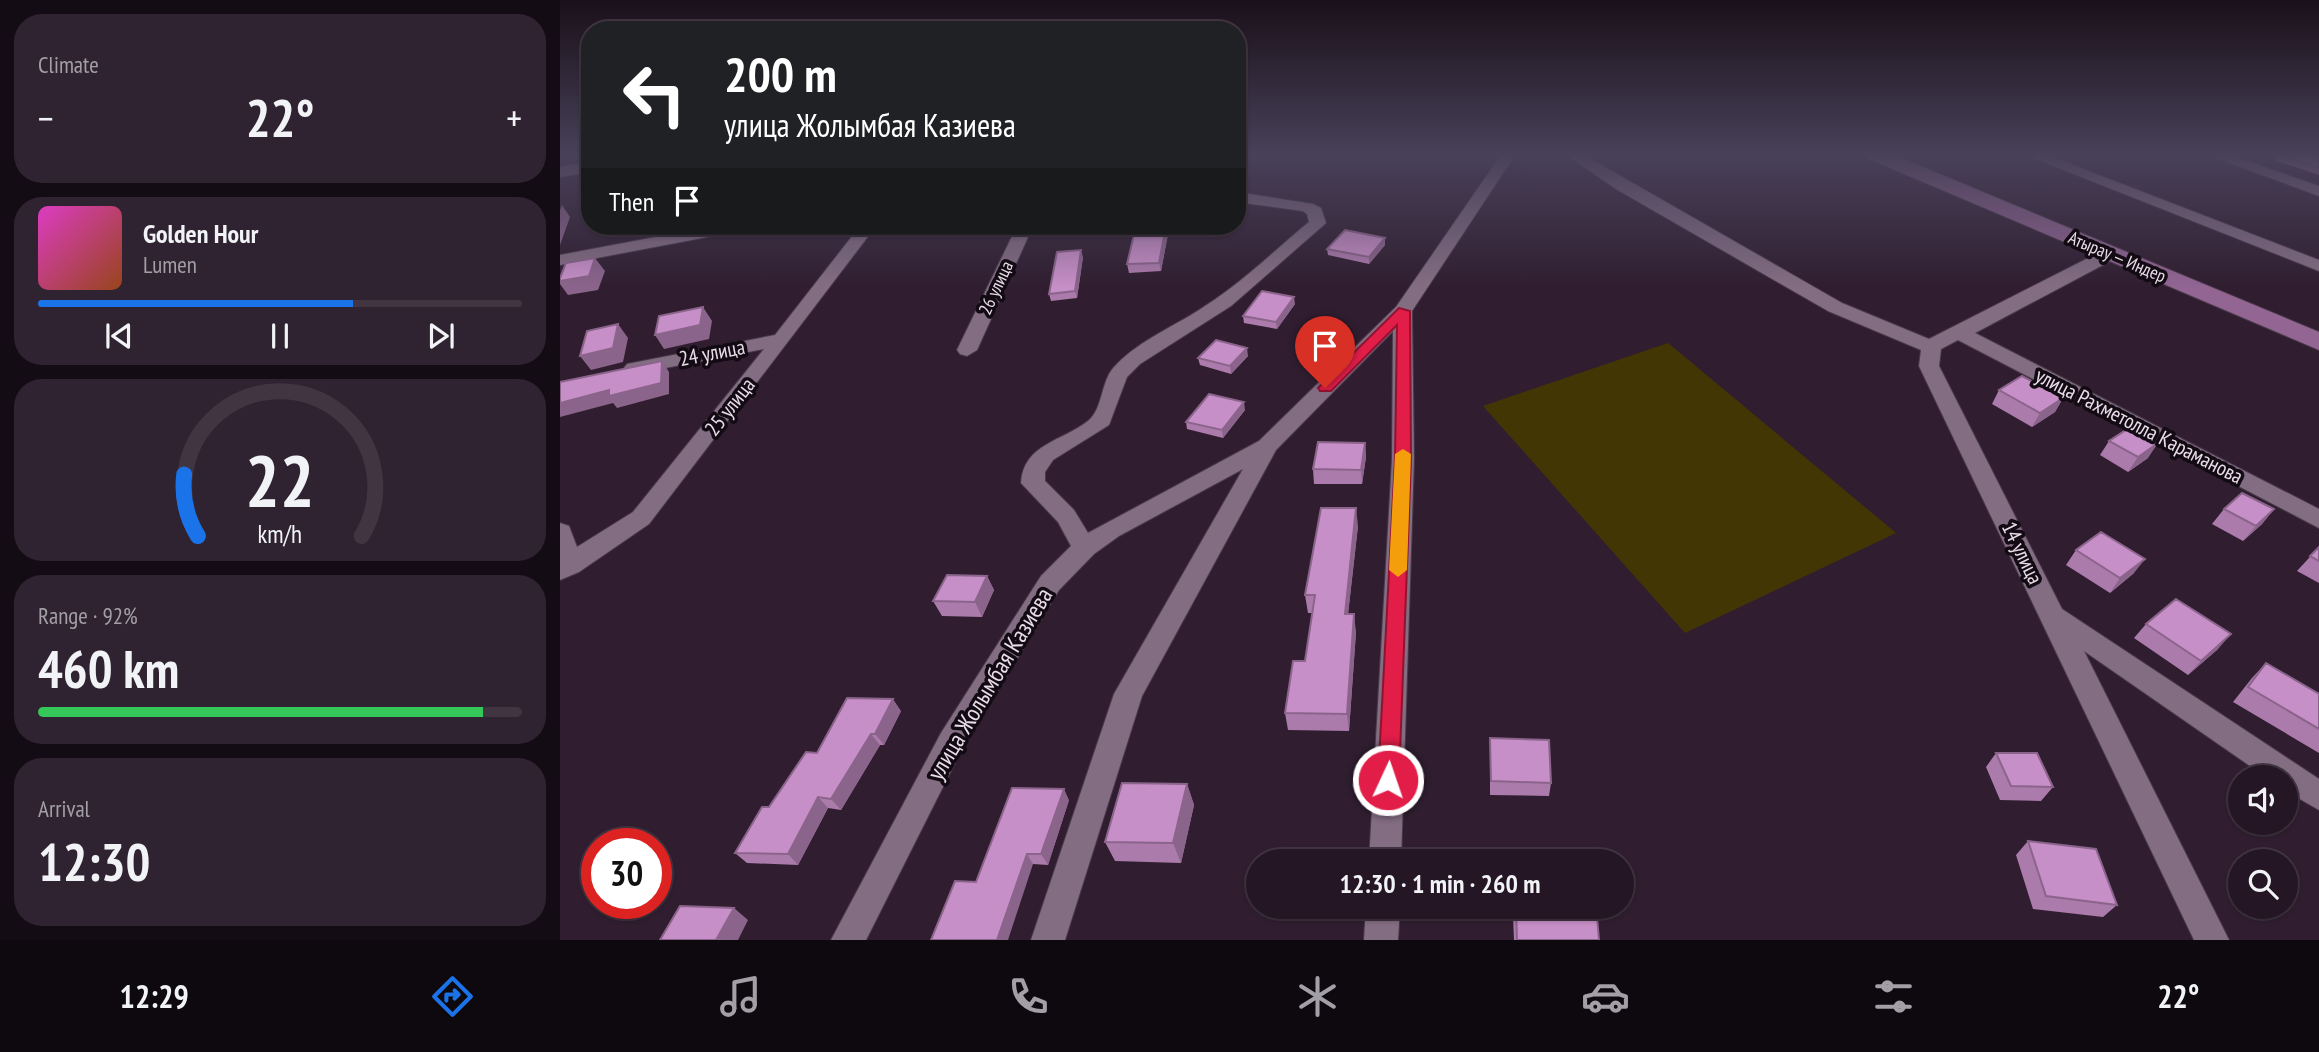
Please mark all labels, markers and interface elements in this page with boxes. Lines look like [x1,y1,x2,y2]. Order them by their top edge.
text: 200 m [724,42,837,106]
icon: left [609,49,700,140]
text: Climate [38,50,99,79]
text: 22° [246,84,314,151]
text: − [38,93,54,142]
text: + [506,93,522,142]
text: улица Жолымбая Казиева [724,104,1016,146]
icon: arrive [668,182,706,220]
text: Then [609,185,654,218]
text: Golden Hour [143,217,258,250]
street label: Атырау — Индер [2065,226,2170,287]
text: Lumen [143,250,197,279]
street label: 26 улица [973,257,1018,318]
pin [1295,316,1355,388]
icon: previous [100,317,138,355]
icon: pause [261,317,299,355]
icon: next [422,317,460,355]
icon: arrive [1306,327,1344,365]
street label: 24 улица [677,333,747,372]
street label: улица Рахметолла Караманова [2031,361,2248,490]
street label: 25 улица [699,372,761,441]
text: 22 [245,432,315,526]
street label: 14 улица [1996,517,2049,589]
text: km/h [258,518,302,550]
street label: улица Жолымбая Казиева [920,582,1059,786]
text: Range · 92% [38,601,138,630]
text: 460 km [38,635,179,702]
position arrow [1351,743,1425,817]
map controls [2228,765,2298,919]
button: sound [2228,765,2298,835]
text: Arrival [38,794,90,823]
text: 12:30 [38,828,150,895]
speed limit sign: 30 [581,828,672,919]
button: search [2228,849,2298,919]
text: 12:30 · 1 min · 260 m [1340,867,1540,900]
icon: directions [428,972,477,1021]
icon: music [716,972,765,1021]
icon: phone [1004,972,1053,1021]
icon: climate [1293,972,1342,1021]
icon: car [1581,972,1630,1021]
icon: filters [1869,972,1918,1021]
text: 12:29 [120,975,189,1017]
text: 22° [2157,975,2199,1017]

